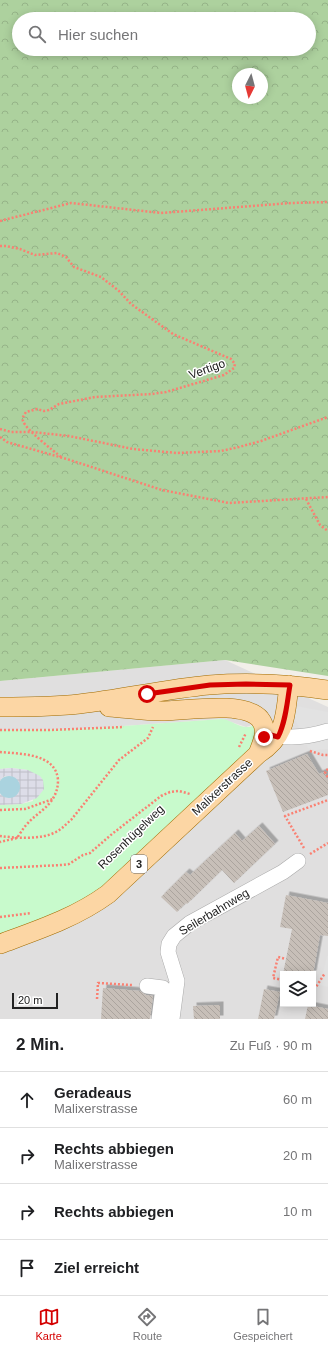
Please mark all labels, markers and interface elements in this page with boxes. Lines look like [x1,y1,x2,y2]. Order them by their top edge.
search box [12,12,316,56]
icon: search [26,23,48,45]
text: Hier suchen [58,26,138,43]
north arrow [232,68,268,104]
street label: Vertigo [187,356,227,382]
route start [138,685,156,703]
route end [255,728,273,746]
street label: Malixerstrasse [189,755,255,818]
street label: Rosenhügelweg [95,802,167,872]
road number: 3 [131,855,147,873]
street label: Seilerbahnweg [176,886,252,938]
map controls [280,971,316,1007]
button: layers [280,971,316,1007]
scale bar [12,991,58,1010]
text: 20 m [18,994,42,1006]
text: 2 Min. [16,1035,64,1054]
text: Zu Fuß · 90 m [230,1038,312,1053]
text: Geradeaus [54,1084,132,1101]
icon: ahead [16,1089,38,1111]
text: 60 m [283,1092,312,1107]
text: Malixerstrasse [54,1101,138,1116]
text: Rechts abbiegen [54,1140,174,1157]
icon: right [16,1145,38,1167]
text: 20 m [283,1148,312,1163]
text: Malixerstrasse [54,1157,138,1172]
icon: right [16,1201,38,1223]
text: Rechts abbiegen [54,1203,174,1220]
text: 10 m [283,1204,312,1219]
icon: arrive [16,1257,38,1279]
text: Ziel erreicht [54,1259,139,1276]
tab: Karte [36,1306,62,1342]
tab: Route [133,1306,162,1342]
tab: Gespeichert [233,1306,292,1342]

